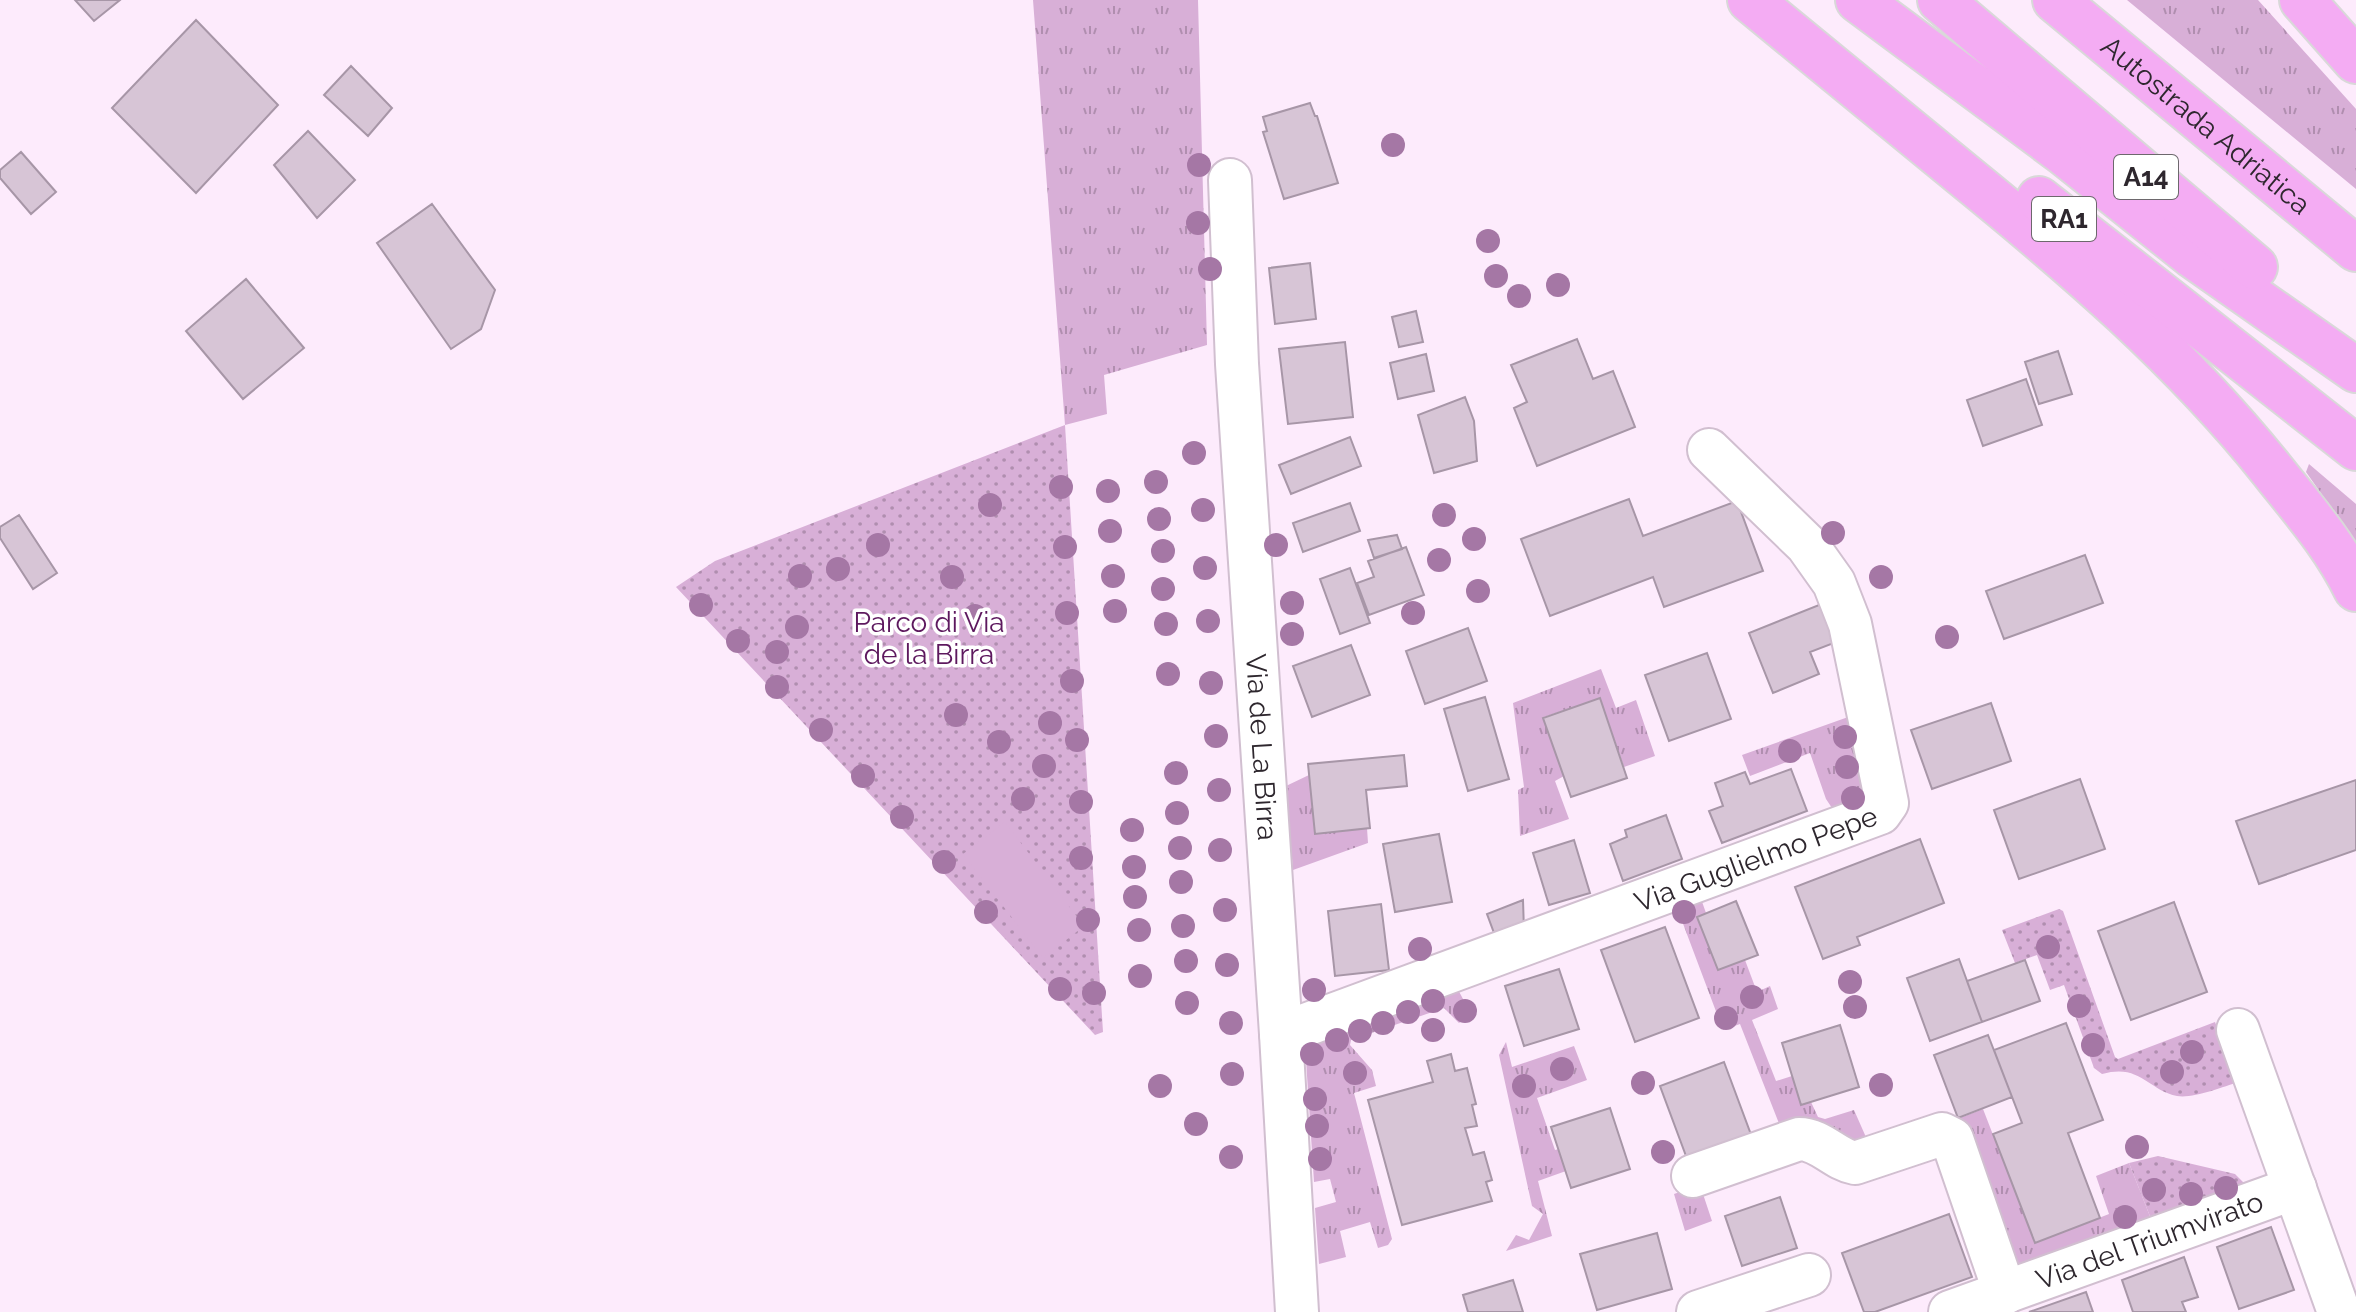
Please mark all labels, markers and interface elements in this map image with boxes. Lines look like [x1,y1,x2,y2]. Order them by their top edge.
street label: Autostrada Adriatica [2095,29,2317,221]
road number: A14 [2114,155,2178,199]
road number: RA1 [2032,197,2096,241]
park label: Parco di Via de la Birra [853,606,1005,671]
street label: Via de La Birra [1240,653,1285,841]
street label: Via Guglielmo Pepe [1630,799,1882,919]
street label: Via del Triumvirato [2032,1184,2267,1296]

